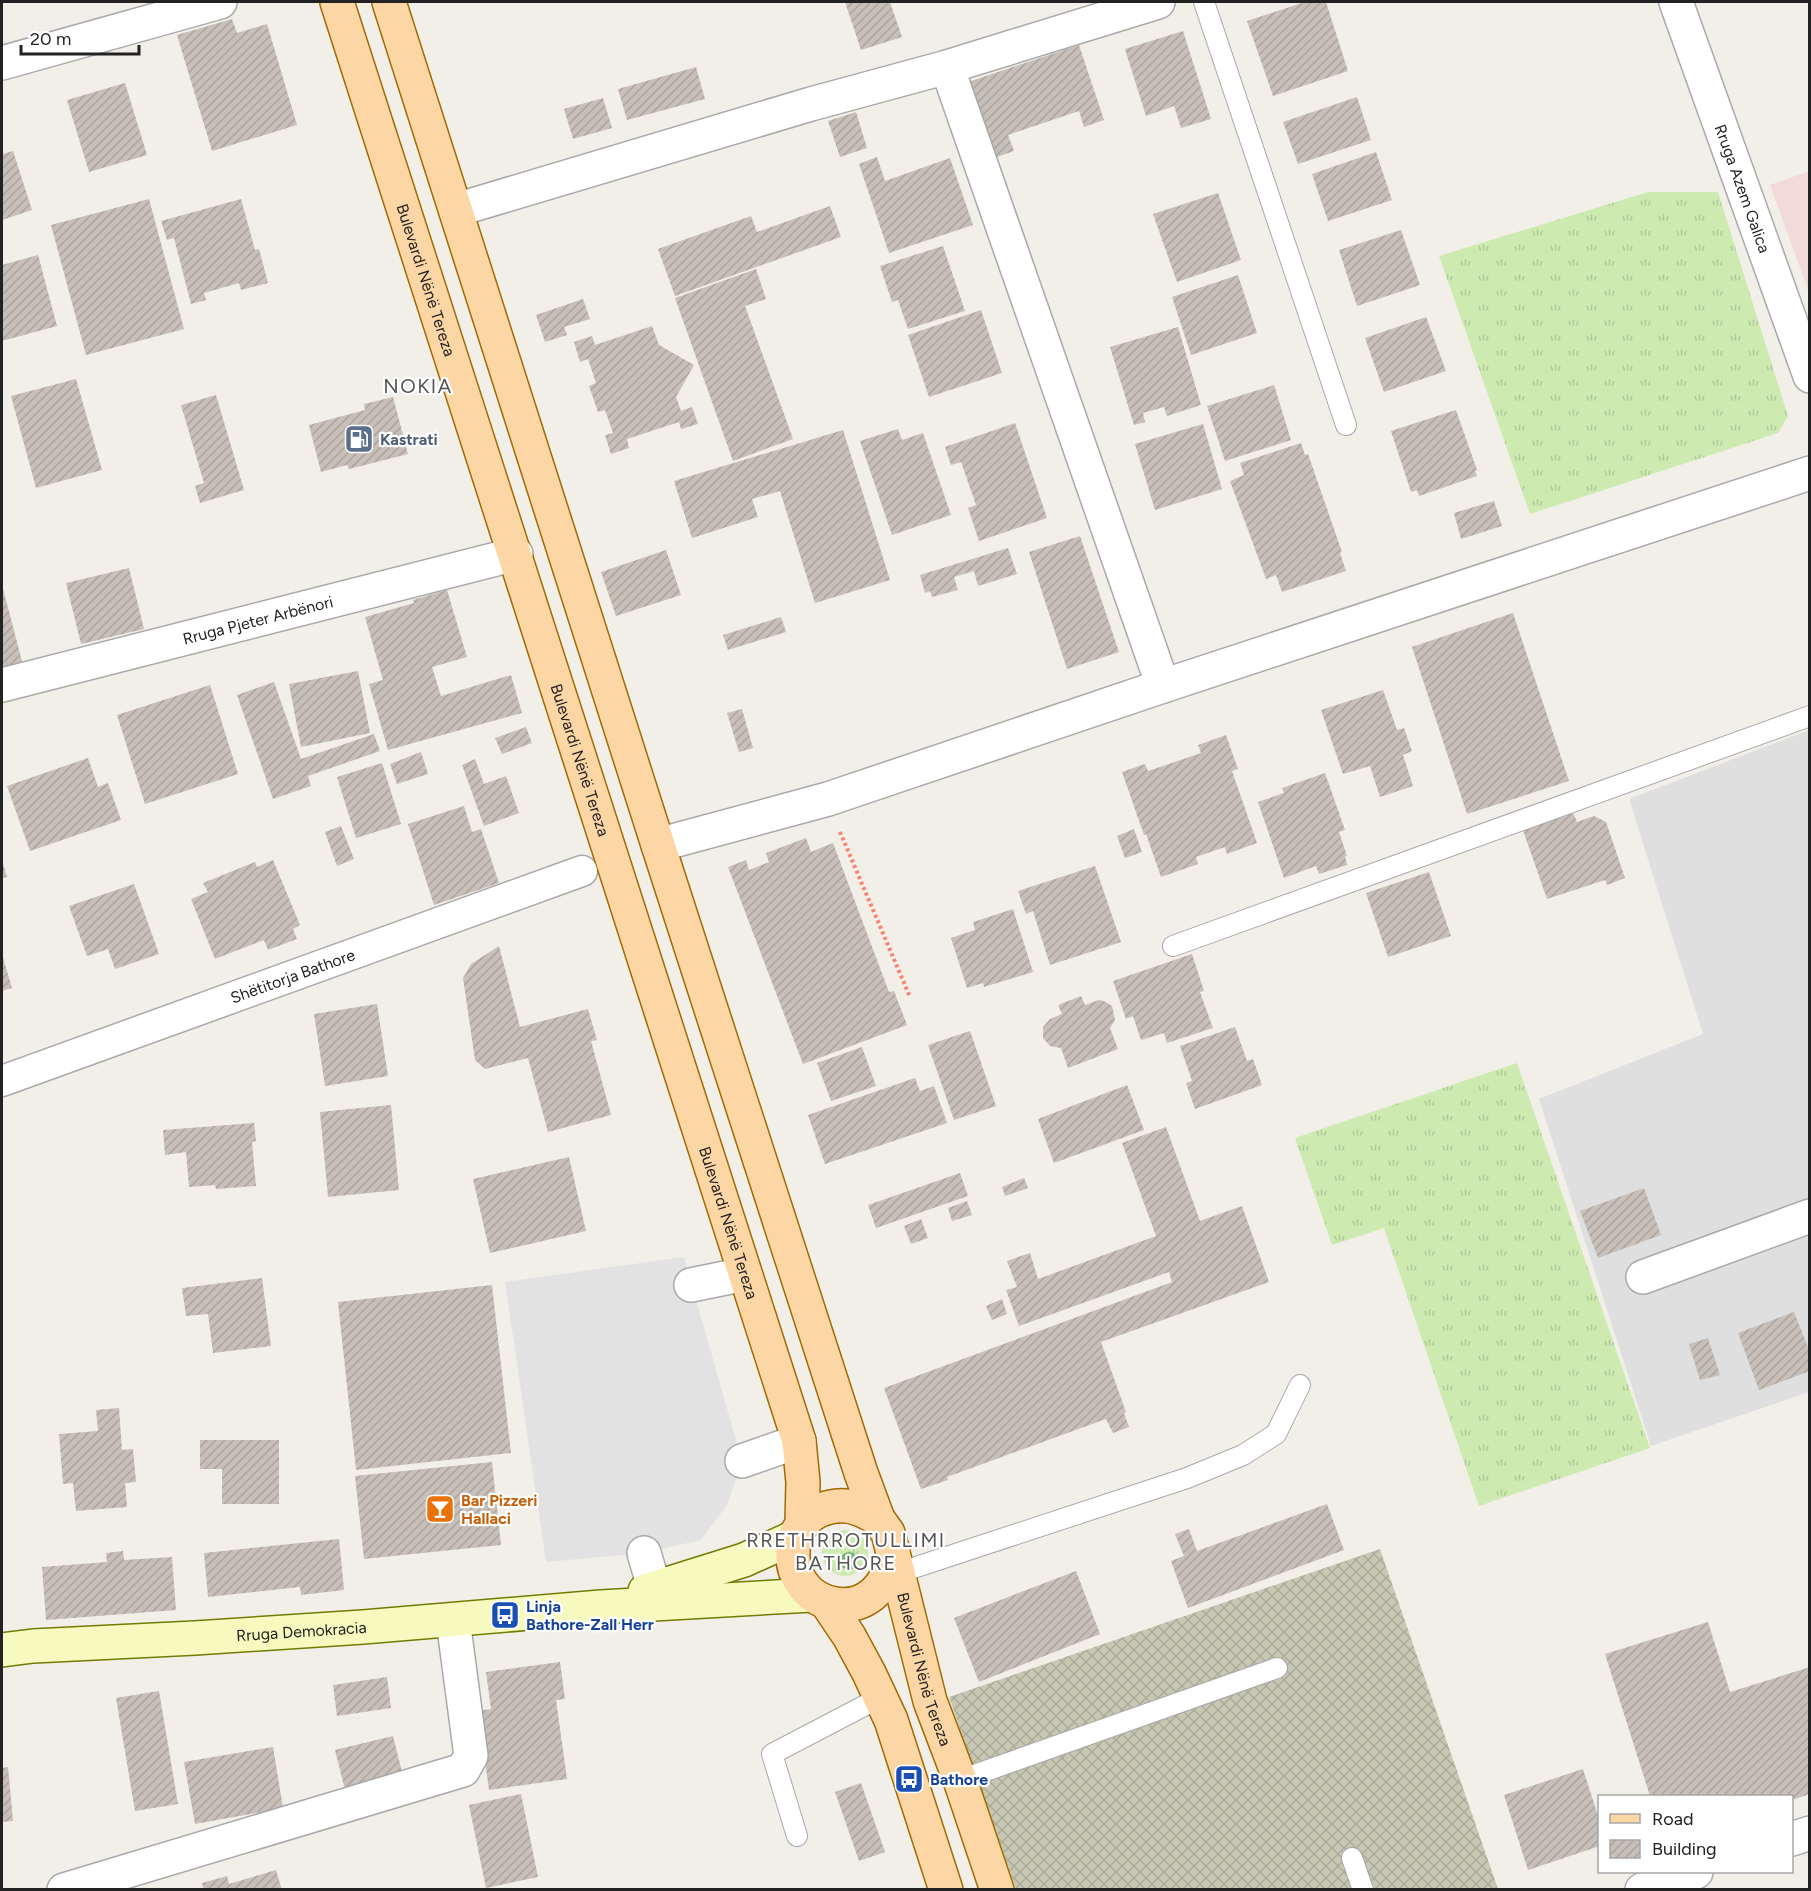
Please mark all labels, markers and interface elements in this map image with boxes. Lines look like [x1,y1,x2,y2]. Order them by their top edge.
scale bar [21,18,140,56]
text: 20 m [30,28,71,50]
street label: Rruga Azem Galica [1711,122,1774,255]
street label: Bulevardi Nënë Tereza [392,201,459,359]
district label: NOKIA [383,374,453,398]
fuel station icon: Kastrati [343,423,375,455]
place label: Kastrati [380,430,438,449]
street label: Rruga Pjeter Arbënori [181,592,335,649]
street label: Bulevardi Nënë Tereza [546,681,613,839]
street label: Shëtitorja Bathore [228,945,358,1007]
street label: Bulevardi Nënë Tereza [695,1144,762,1301]
place label: Bar Pizzeri Hallaci [461,1491,537,1528]
bar icon: Bar Pizzeri Hallaci [424,1493,456,1525]
district label: RRETHRROTULLIMI BATHORE [746,1528,946,1575]
street label: Bulevardi Nënë Tereza [893,1590,955,1749]
place label: Linja Bathore-Zall Herr [526,1597,654,1634]
bus stop icon: Linja Bathore-Zall Herr [489,1599,521,1631]
street label: Rruga Demokracia [236,1618,367,1645]
bus stop icon: Bathore [893,1763,925,1795]
place label: Bathore [930,1770,988,1789]
legend [1598,1795,1793,1873]
text: Road [1652,1808,1693,1830]
text: Building [1652,1838,1717,1860]

